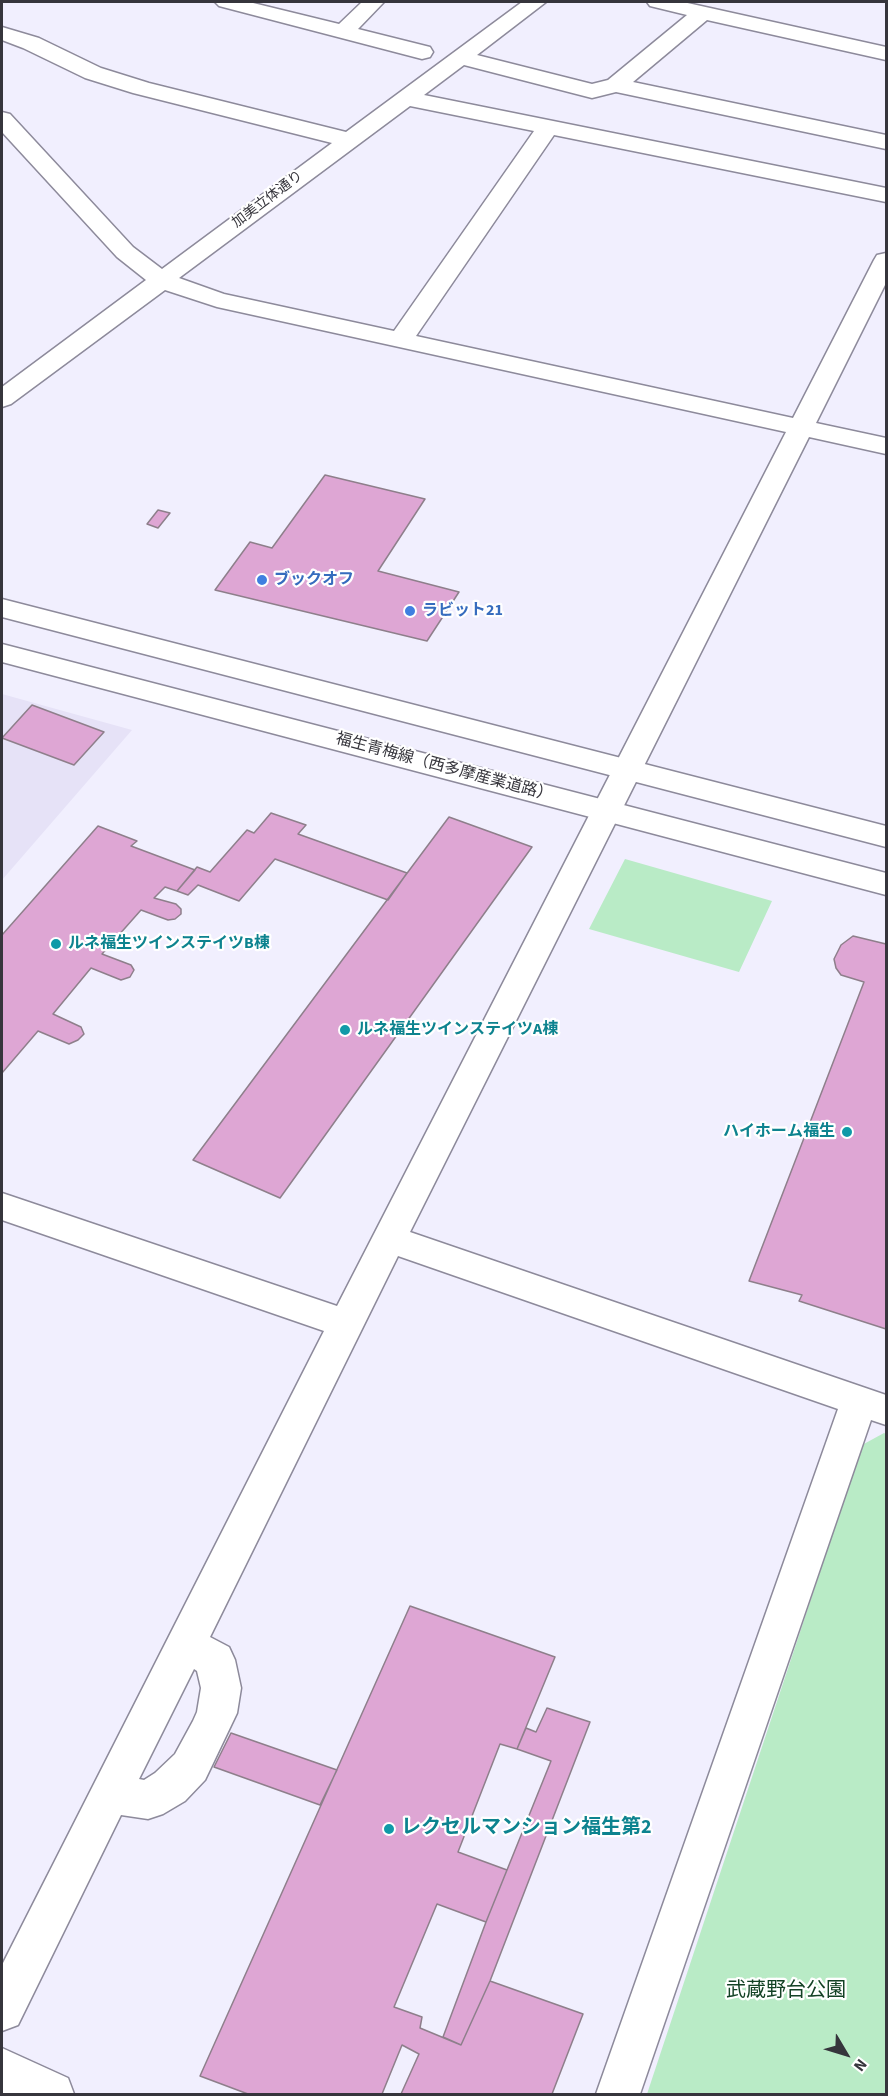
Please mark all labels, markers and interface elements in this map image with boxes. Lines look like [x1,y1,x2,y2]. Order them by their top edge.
street label: 加美立体通り [229,168,307,232]
place label: ブックオフ [274,570,354,590]
marker: ブックオフ [255,573,269,587]
place label: ラビット21 [422,601,503,621]
marker: ラビット21 [403,604,417,618]
street label: 福生青梅線（西多摩産業道路） [333,730,555,806]
place label: ルネ福生ツインステイツB棟 [68,934,270,954]
marker: ルネ福生ツインステイツB棟 [49,937,63,951]
place label: ルネ福生ツインステイツA棟 [357,1020,558,1040]
marker: ルネ福生ツインステイツA棟 [338,1023,352,1037]
place label: ハイホーム福生 [723,1122,835,1142]
marker: ハイホーム福生 [840,1125,854,1139]
place label: レクセルマンション福生第2 [401,1817,652,1841]
marker: レクセルマンション福生第2 [382,1822,396,1836]
park label: 武蔵野台公園 [726,1980,846,2004]
north arrow [816,2024,876,2084]
text: N [848,2054,872,2076]

